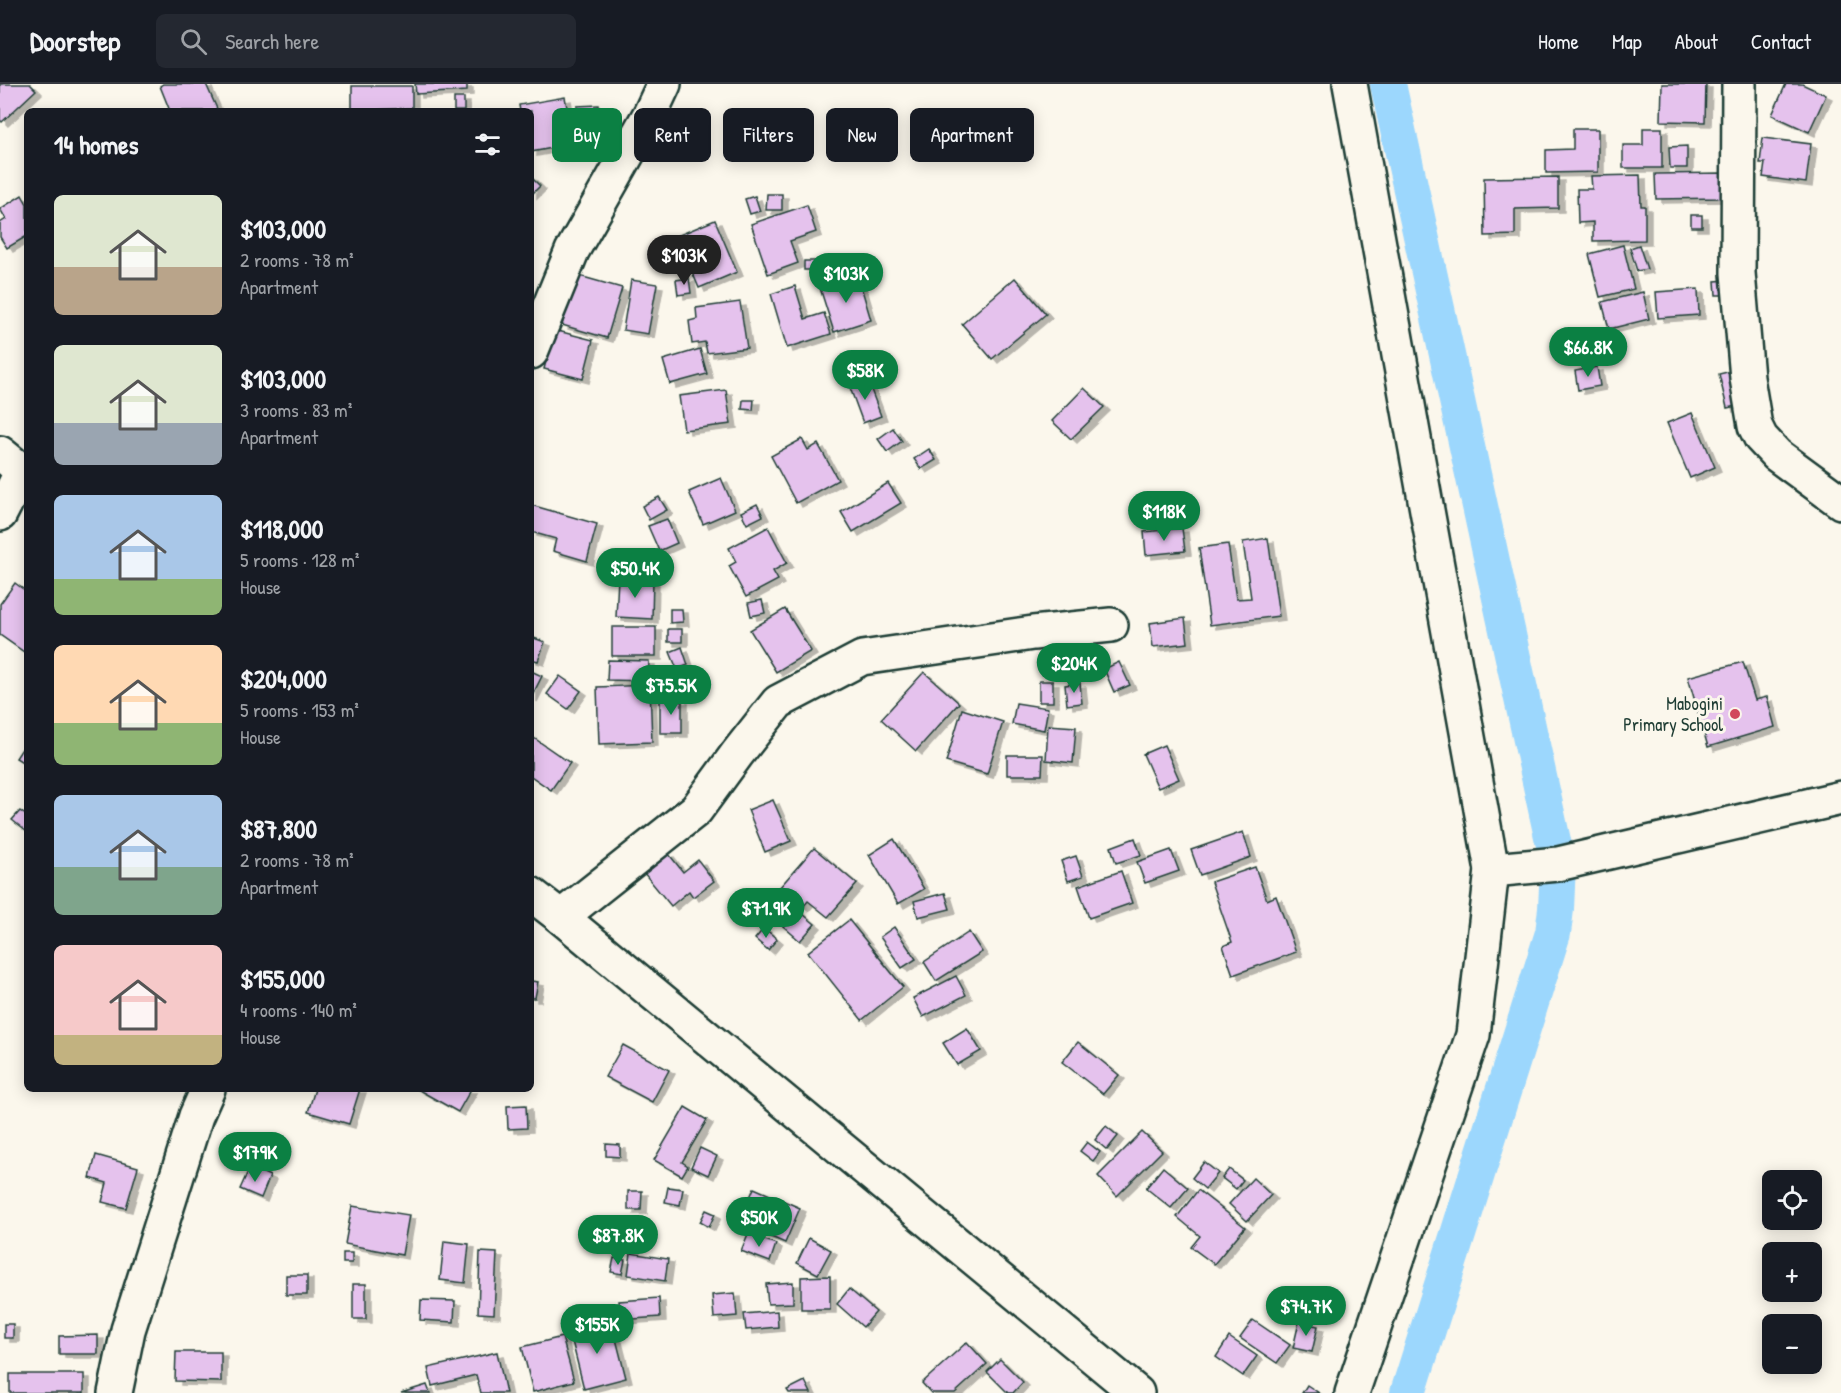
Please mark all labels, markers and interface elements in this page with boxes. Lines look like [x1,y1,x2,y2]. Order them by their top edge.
search box [156,14,576,68]
text: Doorstep [30,22,120,60]
icon: search [177,25,210,58]
text: Search here [225,26,319,56]
text: Home [1538,27,1579,56]
text: Map [1612,27,1642,56]
text: About [1675,27,1718,56]
text: Contact [1751,27,1811,56]
chip: Buy [552,108,622,162]
chip: Rent [634,108,711,162]
chip: Filters [723,108,814,162]
chip: New [826,108,898,162]
chip: Apartment [910,108,1034,162]
text: 14 homes [54,127,139,162]
icon: filters [471,128,504,161]
text: $103,000 [240,211,326,246]
icon: home [102,219,174,291]
pin: $103K [642,235,726,286]
text: $103K [661,241,707,268]
text: 2 rooms · 78 m² [240,246,354,273]
pin: $103K [804,253,888,304]
text: $103K [823,259,869,286]
text: Apartment [240,273,318,300]
pin: $66.8K [1539,327,1637,378]
text: $66.8K [1563,333,1613,360]
pin: $58K [829,350,901,401]
text: $58K [846,356,884,383]
text: $103,000 [240,361,326,396]
icon: home [102,369,174,441]
text: 3 rooms · 83 m² [240,396,352,423]
text: Apartment [240,423,318,450]
pin: $118K [1122,491,1206,542]
text: $118K [1142,497,1186,524]
text: $118,000 [240,511,324,546]
icon: home [102,519,174,591]
text: 5 rooms · 128 m² [240,546,359,573]
pin: $50.4K [586,548,684,599]
text: $50.4K [610,554,660,581]
text: House [240,573,281,600]
pin: $204K [1032,643,1116,694]
text: $204K [1051,649,1097,676]
text: $204,000 [240,661,327,696]
pin: $75.5K [622,665,720,716]
icon: home [102,669,174,741]
text: $75.5K [645,671,697,698]
place label: Mabogini Primary School [1623,691,1723,737]
text: 5 rooms · 153 m² [240,696,359,723]
marker: Mabogini Primary School [1728,707,1742,721]
text: House [240,723,281,750]
text: $87,800 [240,811,317,846]
icon: home [102,819,174,891]
text: 2 rooms · 78 m² [240,846,354,873]
text: Apartment [240,873,318,900]
pin: $71.9K [717,888,815,939]
text: $71.9K [741,894,791,921]
text: $155,000 [240,961,325,996]
icon: home [102,969,174,1041]
text: 4 rooms · 140 m² [240,996,357,1023]
text: House [240,1023,281,1050]
pin: $179K [213,1132,297,1183]
text: $179K [232,1138,278,1165]
map controls [1762,1170,1822,1374]
button: locate [1762,1170,1822,1230]
pin: $50K [723,1197,795,1248]
text: $50K [740,1203,778,1230]
pin: $87.8K [569,1215,667,1266]
text: $87.8K [592,1221,644,1248]
button: + [1762,1242,1822,1302]
pin: $74.7K [1257,1286,1355,1337]
text: $74.7K [1280,1292,1332,1319]
pin: $155K [555,1304,639,1355]
text: $155K [575,1310,619,1337]
button: − [1762,1314,1822,1374]

